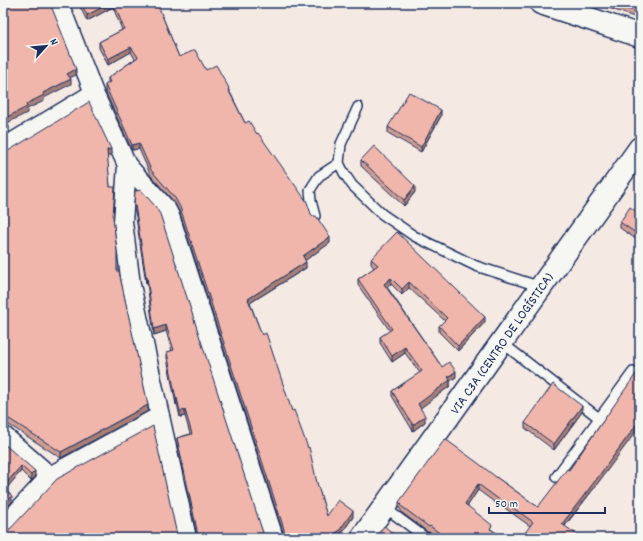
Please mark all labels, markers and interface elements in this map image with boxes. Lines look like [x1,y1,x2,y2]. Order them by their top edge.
north arrow [26,26,66,66]
text: N [45,36,62,49]
street label: VIA C3A (CENTRO DE LOGÍSTICA) [446,269,560,419]
scale bar [489,489,605,515]
text: 50 m [495,496,518,513]

